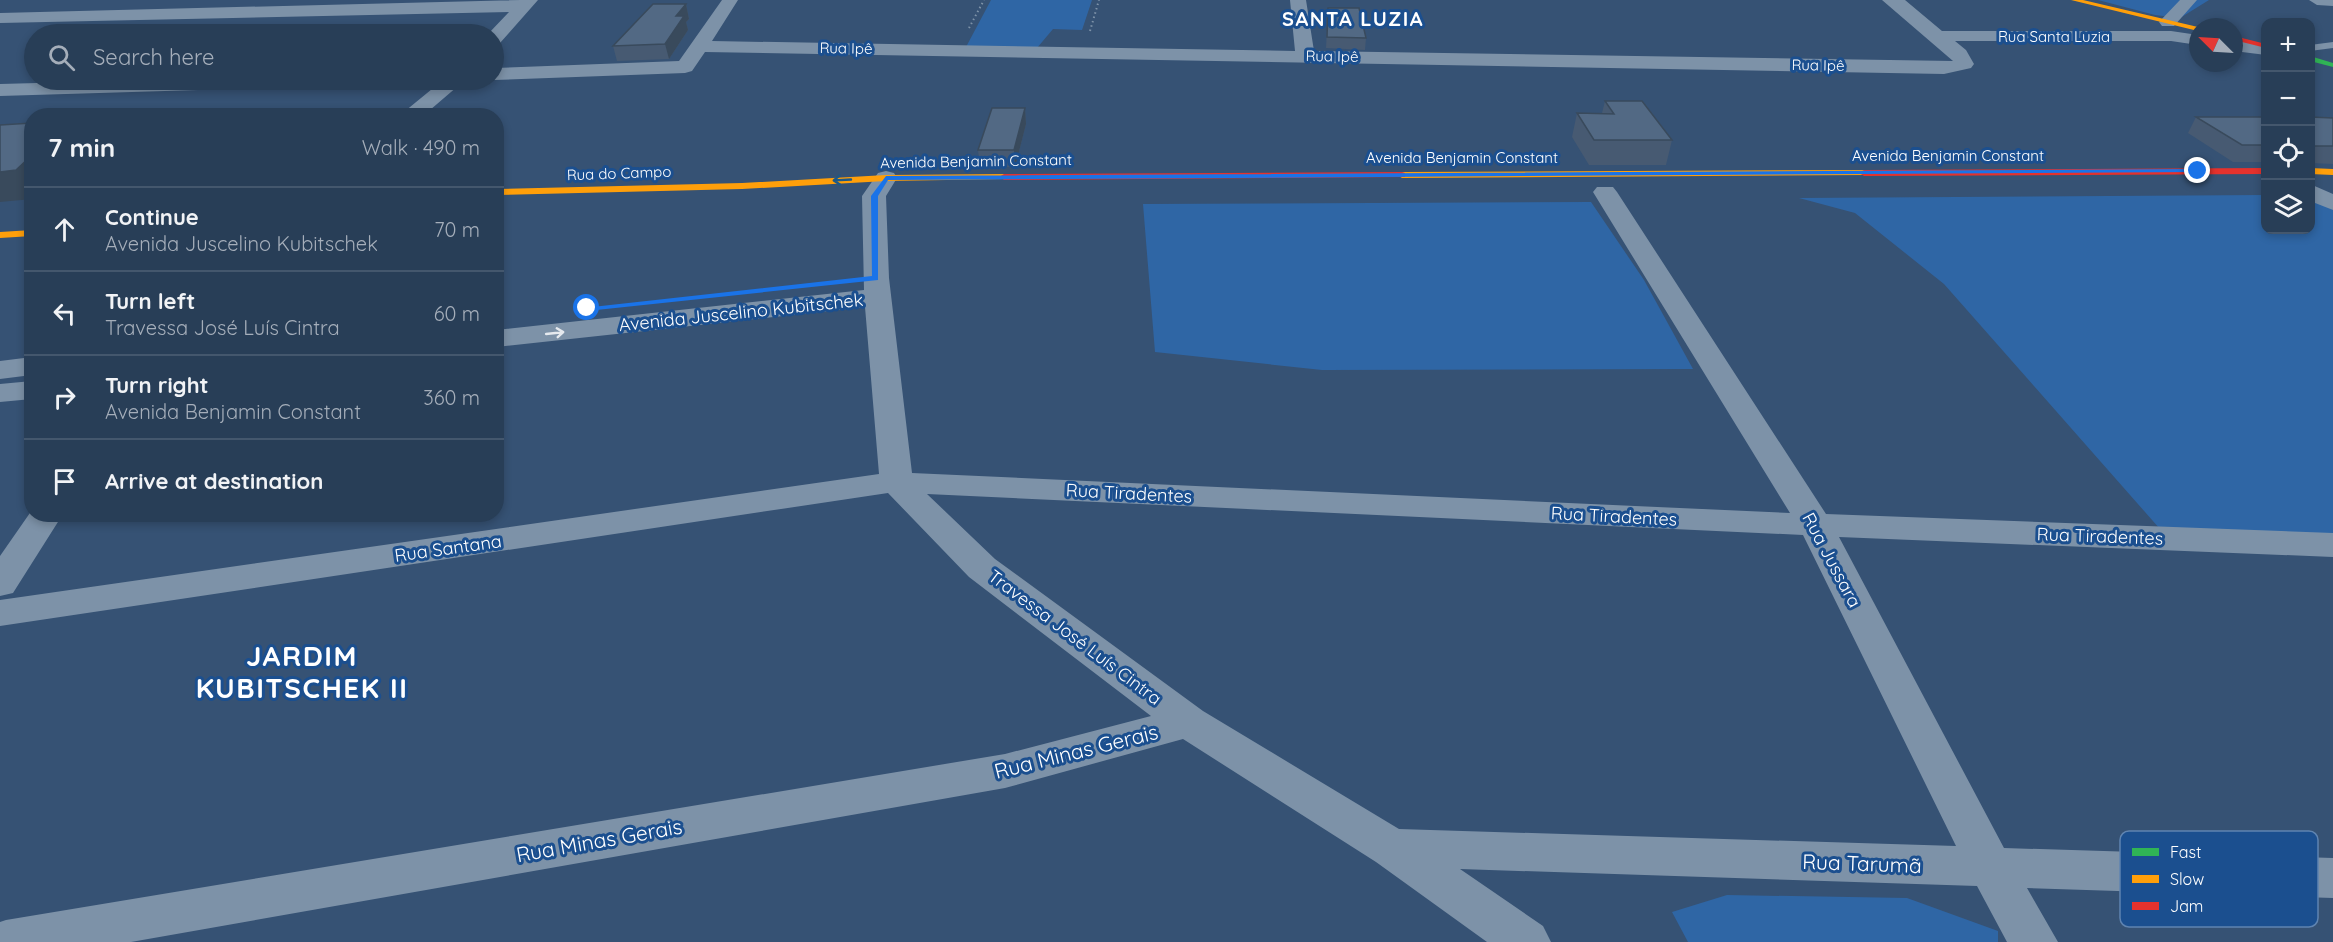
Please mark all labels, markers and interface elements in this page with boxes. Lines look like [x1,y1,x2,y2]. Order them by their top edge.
district label: SANTA LUZIA [1282,6,1424,31]
north arrow [2189,18,2243,72]
map controls [2261,18,2315,234]
button: + [2261,18,2315,72]
search box [24,24,504,90]
street label: Rua Santa Luzia [1998,27,2110,46]
street label: Rua Ipê [819,38,873,58]
icon: search [45,41,78,74]
text: Search here [93,43,214,71]
street label: Rua Ipê [1305,46,1359,66]
street label: Rua Ipê [1791,55,1845,75]
button: − [2261,72,2315,126]
button: locate [2261,126,2315,180]
text: 7 min [48,131,115,164]
text: Walk · 490 m [362,135,480,160]
street label: Avenida Benjamin Constant [1852,146,2044,165]
street label: Avenida Benjamin Constant [1366,148,1558,167]
street label: Avenida Benjamin Constant [880,150,1072,172]
route end [2184,157,2210,183]
street label: Rua do Campo [566,162,672,184]
one-way arrow [833,175,853,186]
button: layers [2261,180,2315,234]
text: Continue [105,203,199,231]
icon: ahead [48,213,81,246]
text: 70 m [434,217,480,242]
text: Avenida Juscelino Kubitschek [105,231,378,256]
text: Turn left [105,287,195,315]
street label: Avenida Juscelino Kubitschek [618,288,864,336]
route start [573,294,599,320]
icon: left [48,297,81,330]
text: 60 m [434,301,480,326]
text: Travessa José Luís Cintra [105,315,340,340]
one-way arrow [544,327,564,338]
text: Turn right [105,371,209,399]
icon: right [48,381,81,414]
text: 360 m [423,385,480,410]
text: Avenida Benjamin Constant [105,399,361,424]
icon: arrive [48,465,81,498]
text: Arrive at destination [105,467,323,495]
street label: Rua Tiradentes [1065,478,1193,508]
street label: Rua Tiradentes [1550,501,1678,531]
street label: Rua Jussara [1797,509,1867,611]
street label: Rua Tiradentes [2036,522,2164,550]
street label: Rua Santana [393,529,503,567]
street label: Travessa José Luís Cintra [984,564,1166,710]
district label: JARDIM KUBITSCHEK II [196,638,408,705]
street label: Rua Minas Gerais [991,718,1161,784]
street label: Rua Minas Gerais [514,813,684,867]
legend [2120,831,2318,927]
text: Fast [2170,842,2201,862]
street label: Rua Tarumã [1802,848,1922,878]
text: Slow [2170,869,2204,889]
text: Jam [2170,896,2203,916]

